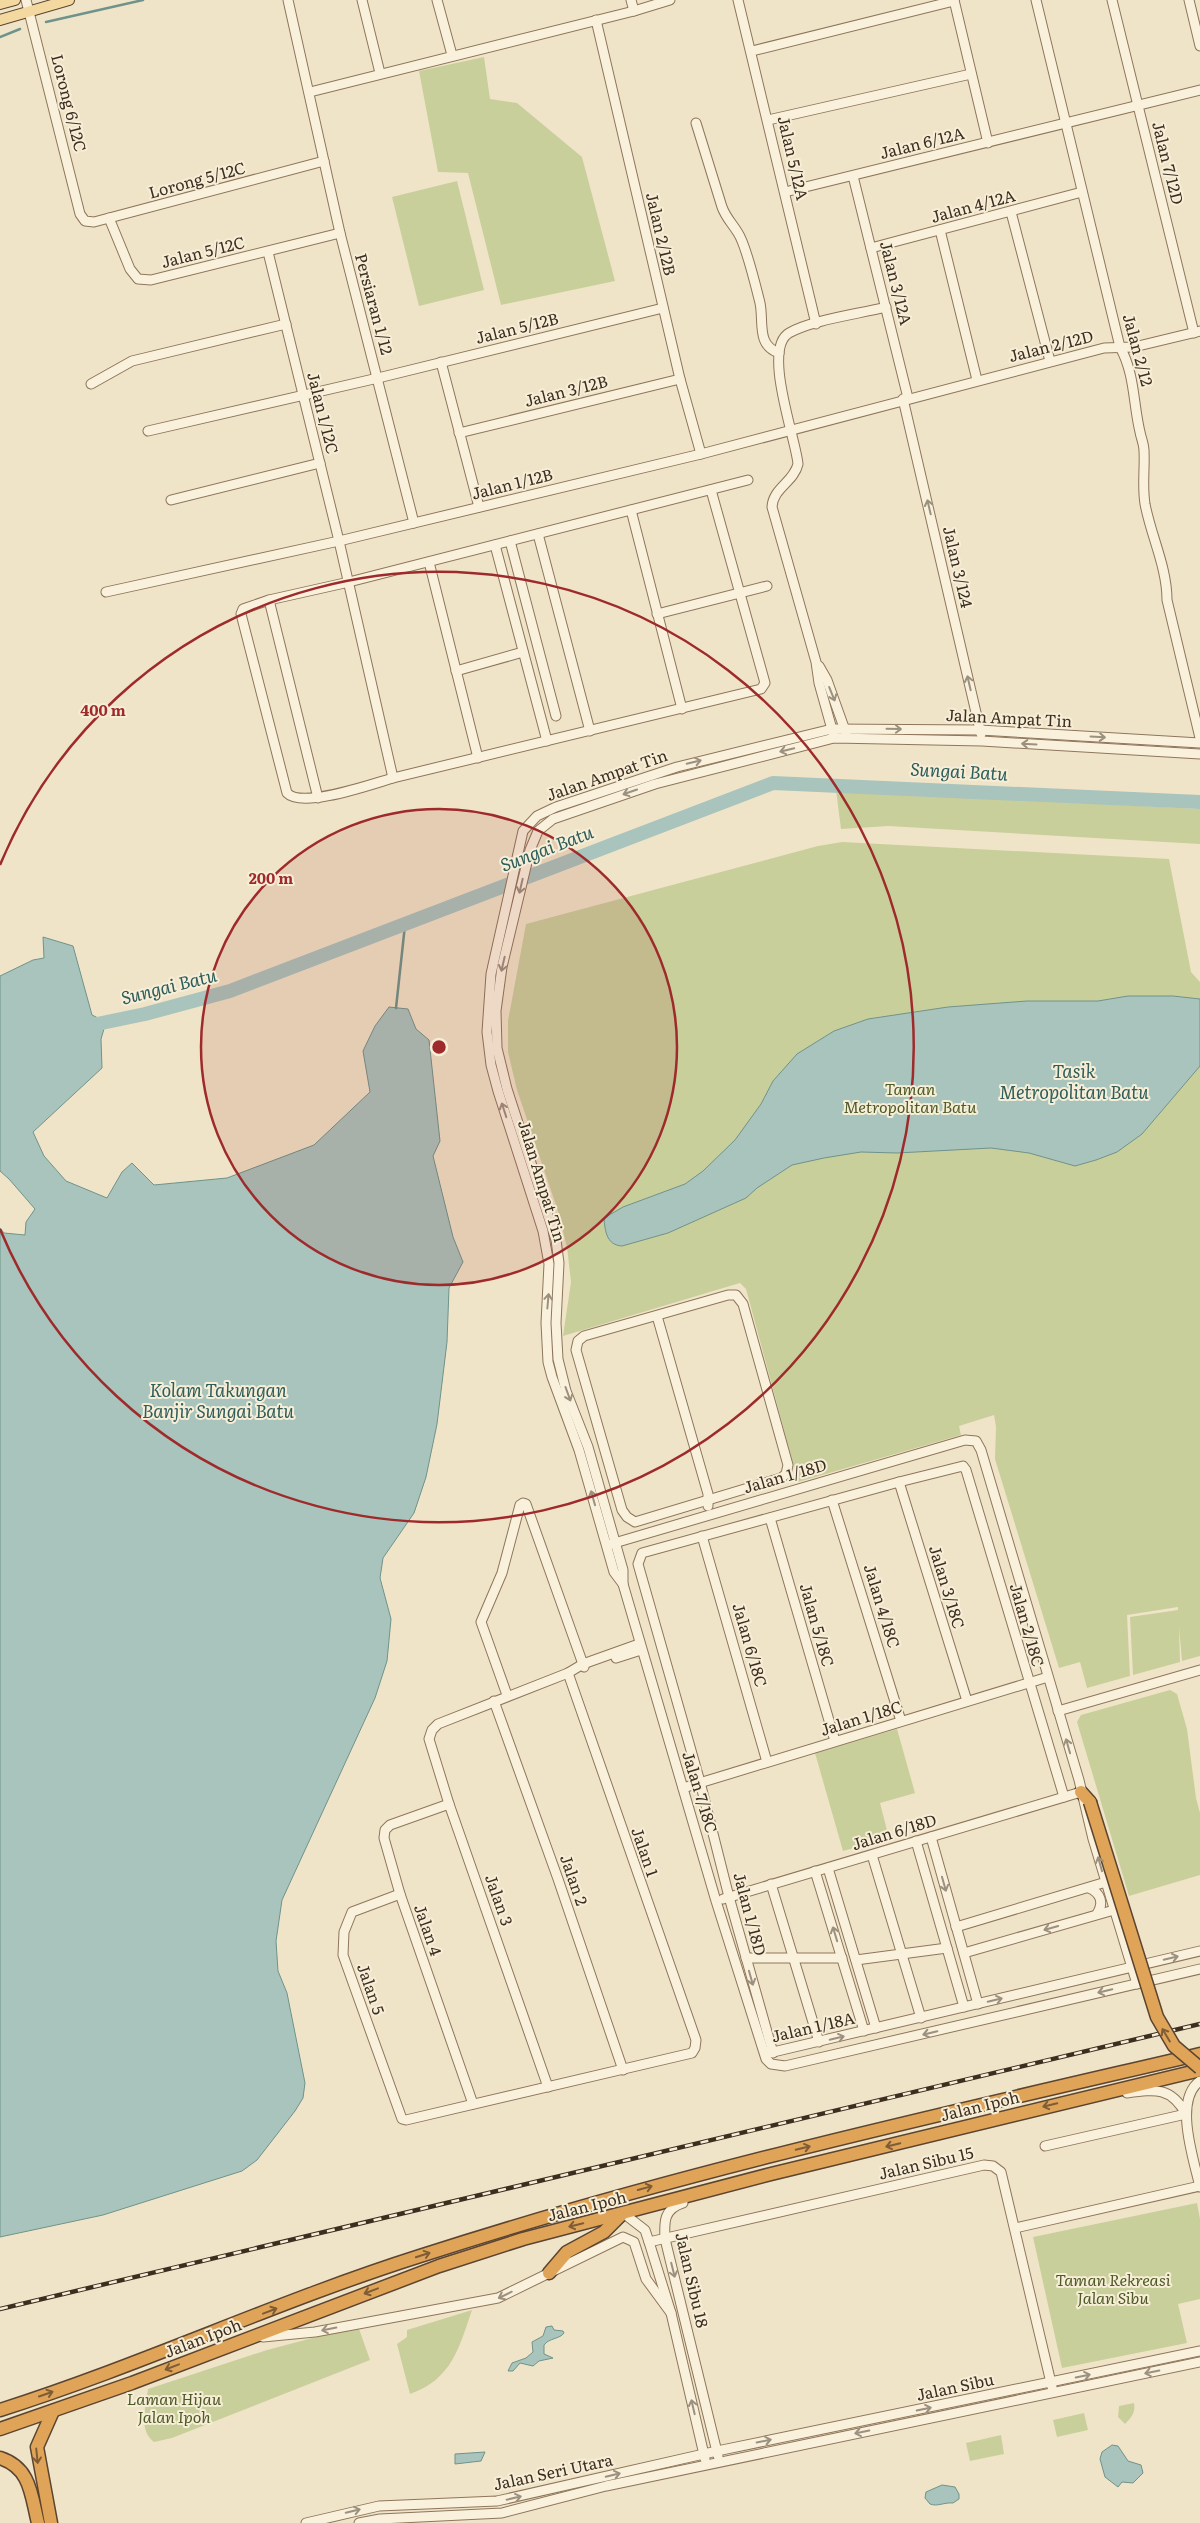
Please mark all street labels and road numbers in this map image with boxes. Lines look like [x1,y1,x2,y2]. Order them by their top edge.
street label: Lorong 6/12C [46,51,94,154]
street label: Jalan 5/12A [773,113,815,203]
street label: Jalan 7/12D [1147,119,1191,207]
street label: Jalan 6/12A [877,120,967,164]
street label: Lorong 5/12C [146,155,248,204]
street label: Jalan 4/12A [928,182,1018,228]
street label: Jalan 2/12B [641,190,683,278]
street label: Jalan 5/12C [158,229,247,273]
street label: Jalan 3/12A [875,238,919,328]
street label: Persiaran 1/12 [350,250,400,357]
street label: Jalan 5/12B [473,305,561,349]
street label: Jalan 2/12 [1118,311,1160,389]
street label: Jalan 2/12D [1006,323,1096,367]
street label: Jalan 3/12B [522,368,610,412]
street label: Jalan 1/12C [302,369,346,456]
street label: Jalan 1/12B [469,461,555,505]
street label: Jalan 3/124 [938,524,980,610]
street label: Jalan Ampat Tin [945,702,1073,732]
street label: Jalan Ampat Tin [543,742,671,806]
street label: Jalan Ampat Tin [513,1117,573,1245]
street label: Jalan 1/18D [740,1452,829,1498]
street label: Jalan 3/18C [924,1542,972,1631]
street label: Jalan 4/18C [859,1561,907,1651]
street label: Jalan 5/18C [795,1580,841,1669]
street label: Jalan 2/18C [1005,1580,1051,1669]
street label: Jalan 6/18C [728,1600,774,1690]
street label: Jalan 1/18C [817,1693,905,1741]
street label: Jalan 7/18C [677,1748,725,1836]
street label: Jalan 6/18D [848,1807,939,1855]
street label: Jalan 1 [626,1824,666,1880]
street label: Jalan 2 [555,1851,595,1908]
street label: Jalan 1/18D [728,1869,774,1958]
street label: Jalan 3 [480,1871,520,1929]
street label: Jalan 4 [409,1901,449,1959]
street label: Jalan 5 [352,1960,392,2017]
street label: Jalan 1/18A [769,2005,857,2047]
street label: Jalan Ipoh [938,2084,1022,2126]
street label: Jalan Sibu 15 [876,2139,976,2185]
street label: Jalan Ipoh [545,2184,629,2226]
street label: Jalan Sibu 18 [670,2230,716,2330]
street label: Jalan Ipoh [161,2311,245,2363]
street label: Jalan Sibu [914,2366,996,2406]
street label: Jalan Seri Utara [491,2447,615,2495]

